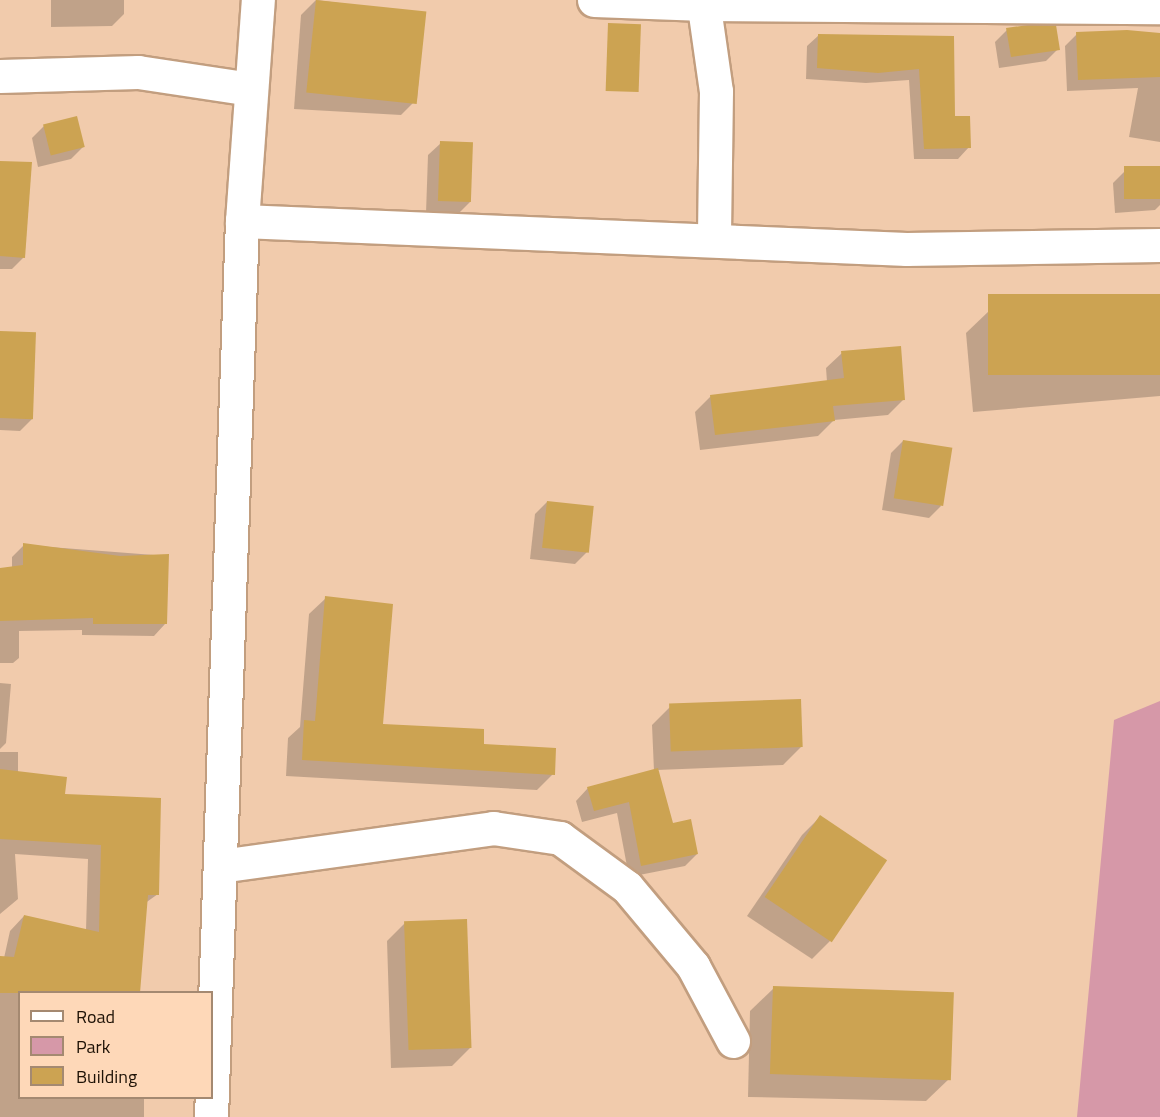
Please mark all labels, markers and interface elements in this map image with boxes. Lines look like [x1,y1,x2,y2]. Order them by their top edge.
legend [18,991,213,1099]
text: Road [76,1003,115,1030]
text: Park [76,1033,110,1060]
text: Building [76,1063,137,1090]

